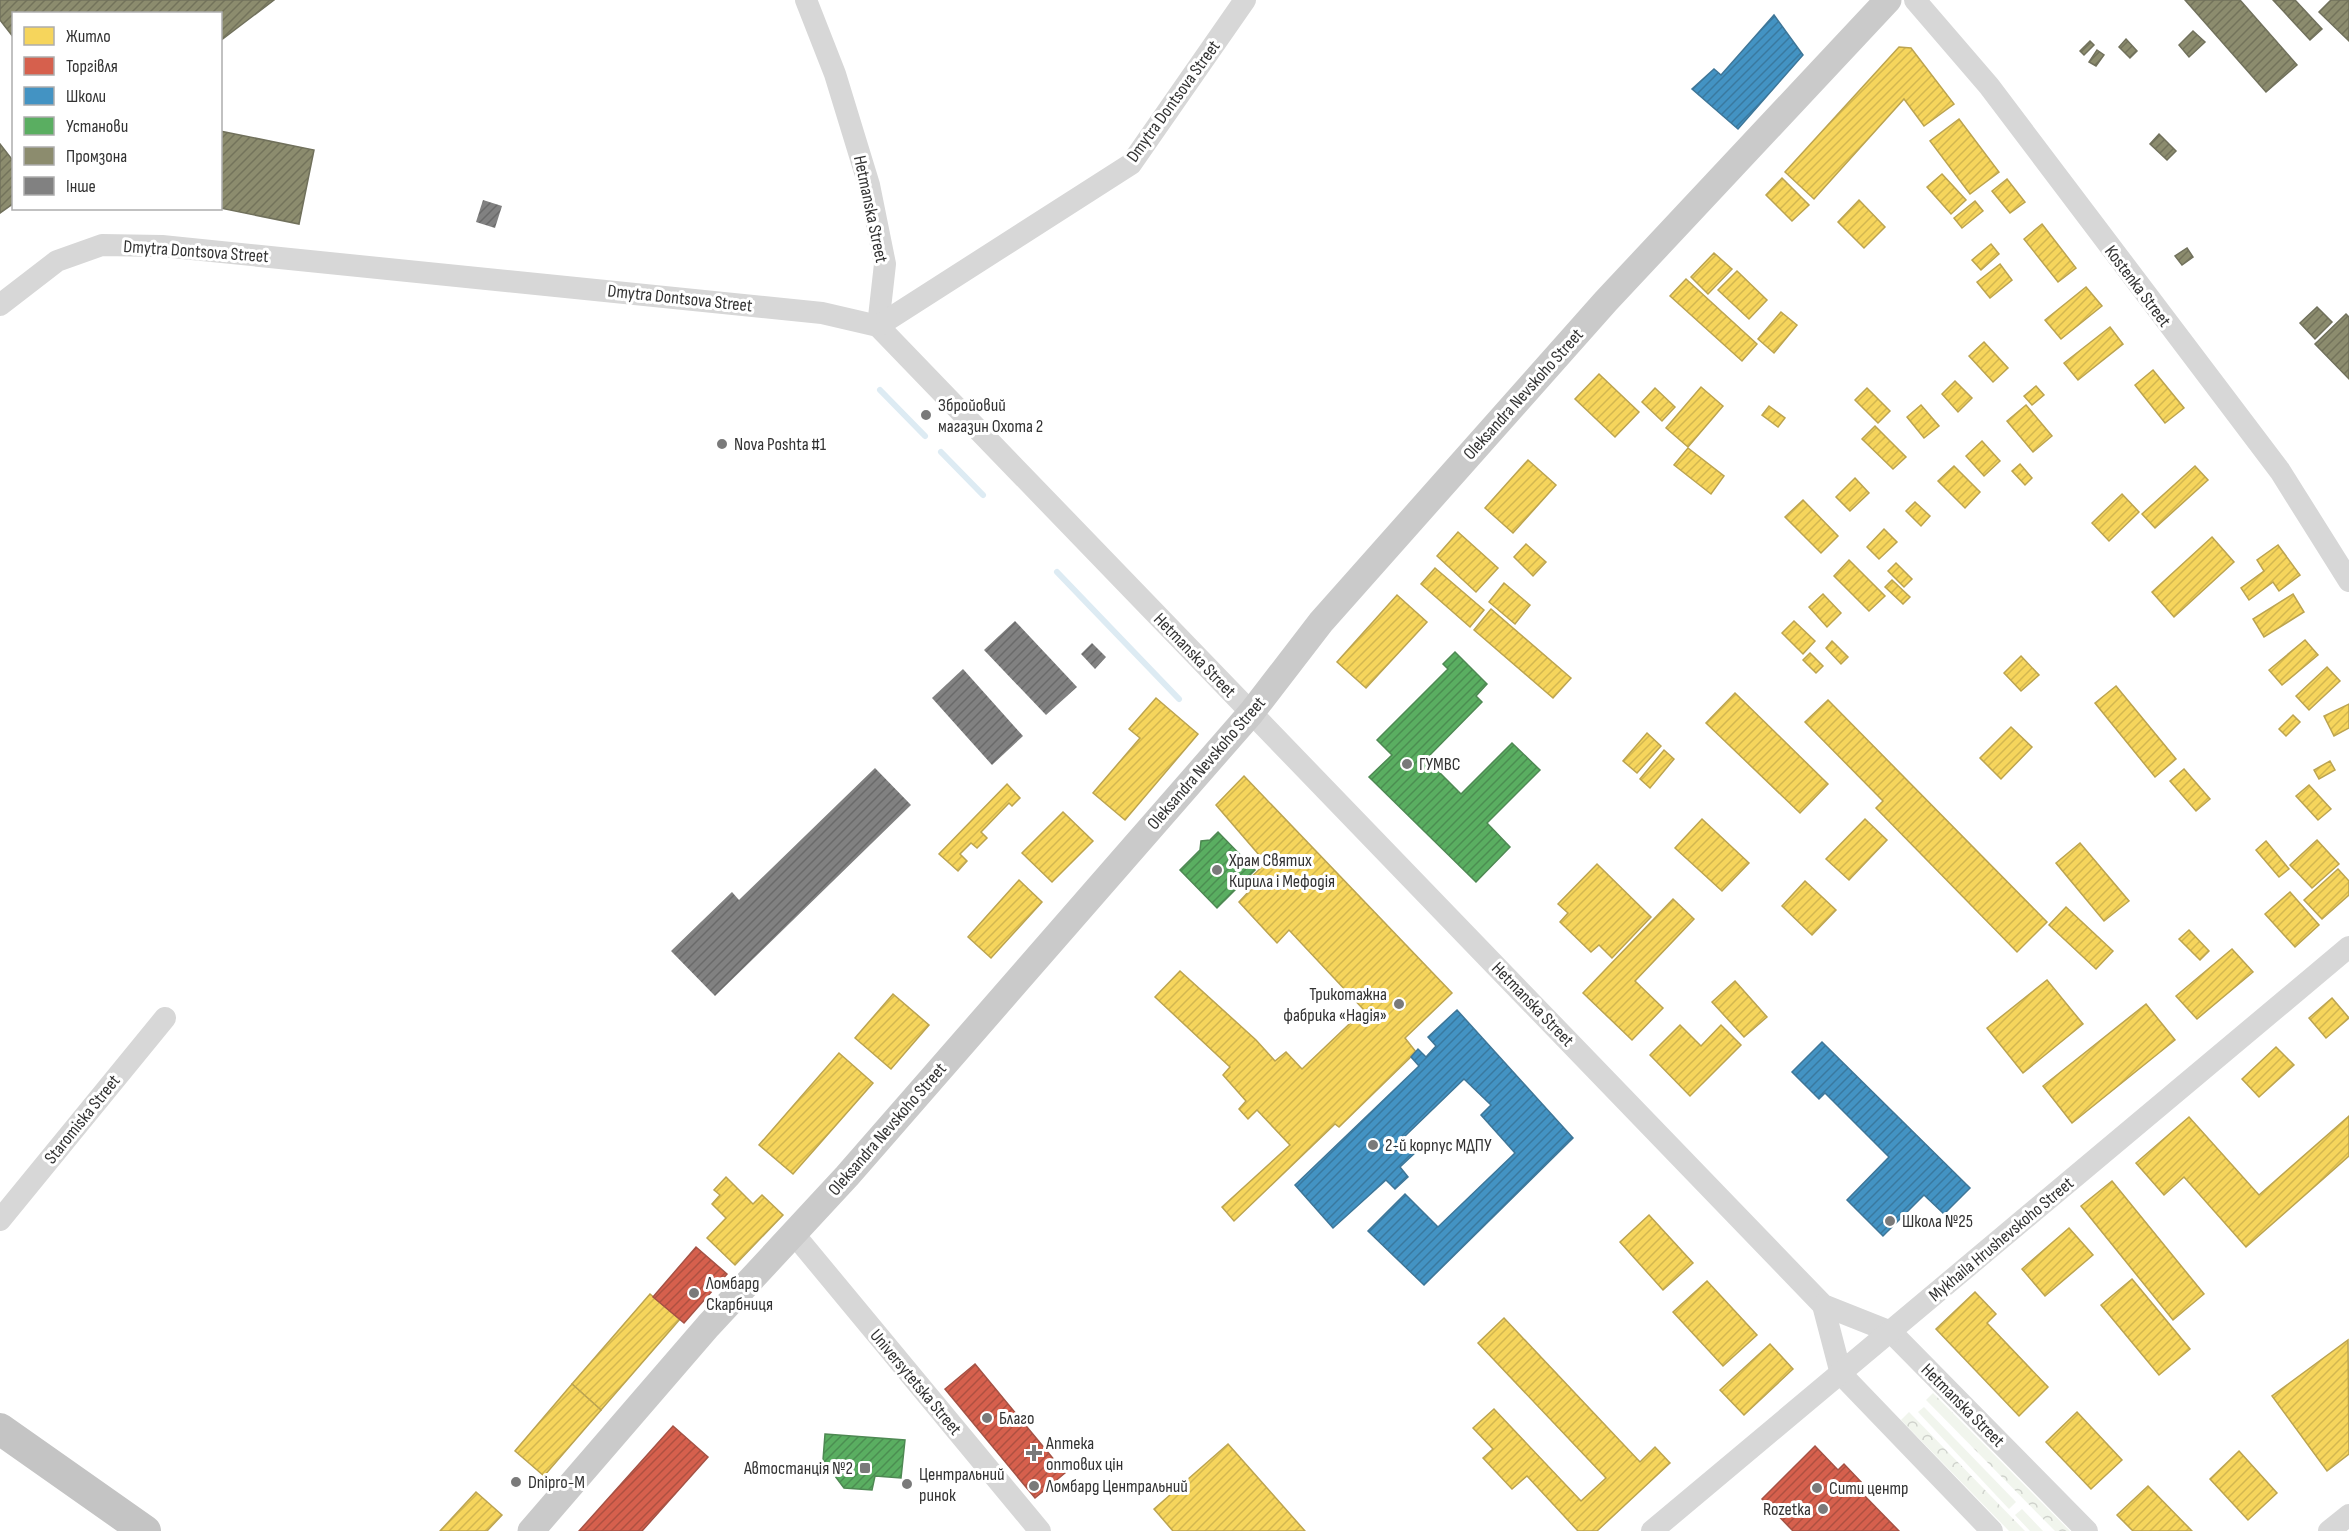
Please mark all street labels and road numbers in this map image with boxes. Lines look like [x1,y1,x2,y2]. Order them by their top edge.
street label: Dmytra Dontsova Street [1122,36,1225,166]
street label: Hetmanska Street [849,154,892,265]
street label: Dmytra Dontsova Street [123,236,270,267]
street label: Kostenka Street [2100,241,2175,332]
street label: Dmytra Dontsova Street [607,280,754,317]
street label: Oleksandra Nevskoho Street [1459,324,1588,464]
street label: Hetmanska Street [1149,609,1240,702]
street label: Oleksandra Nevskoho Street [1143,692,1270,834]
street label: Hetmanska Street [1487,958,1578,1051]
street label: Oleksandra Nevskoho Street [824,1058,951,1200]
street label: Staromiska Street [40,1070,125,1168]
street label: Mykhaila Hrushevskoho Street [1925,1172,2078,1306]
street label: Universytetska Street [865,1325,966,1440]
street label: Hetmanska Street [1917,1359,2009,1452]

